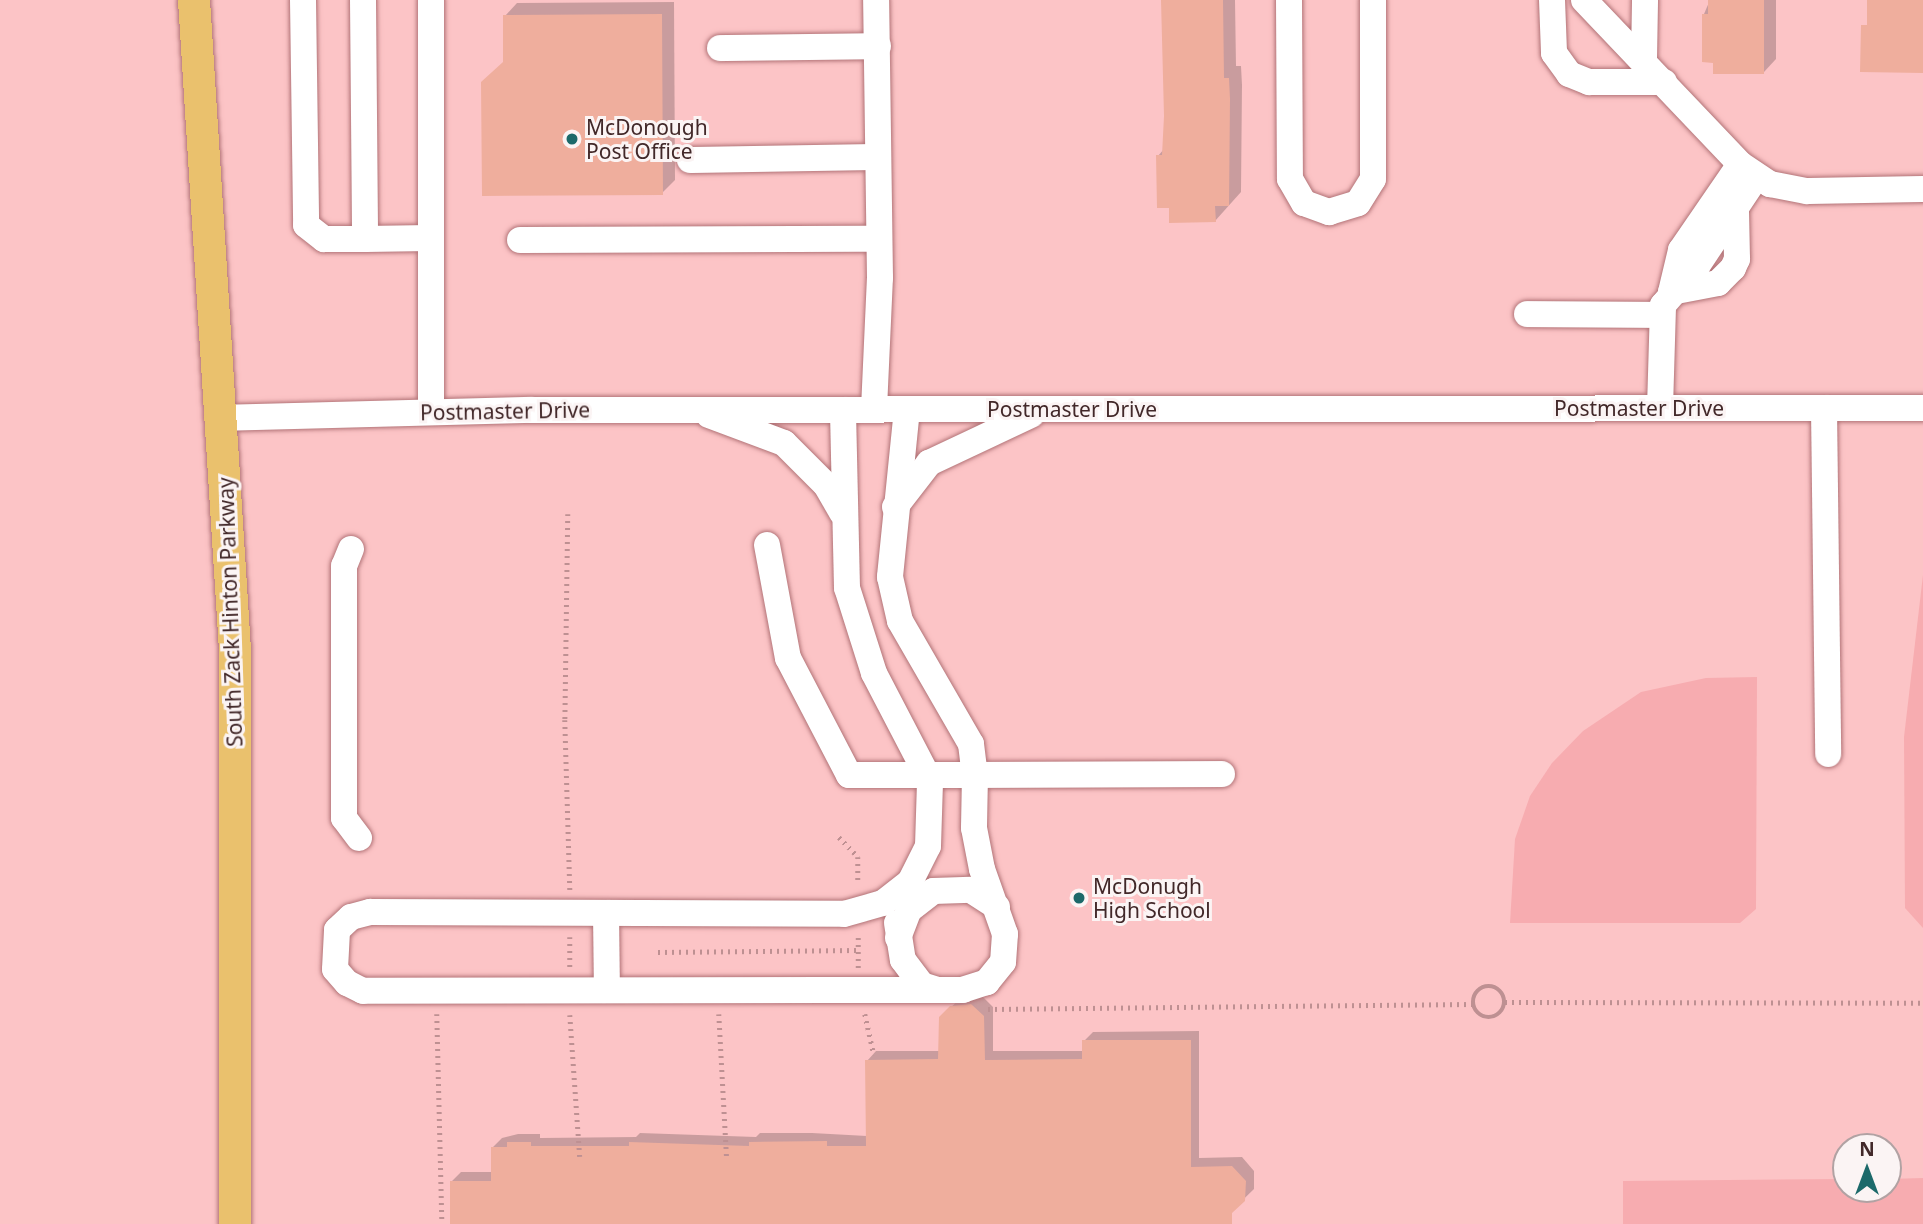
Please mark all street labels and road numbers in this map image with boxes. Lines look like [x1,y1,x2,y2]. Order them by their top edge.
street label: Postmaster Drive [1554,395,1724,421]
street label: Postmaster Drive [987,396,1157,422]
street label: Postmaster Drive [420,397,590,425]
street label: South Zack Hinton Parkway [213,477,247,747]

